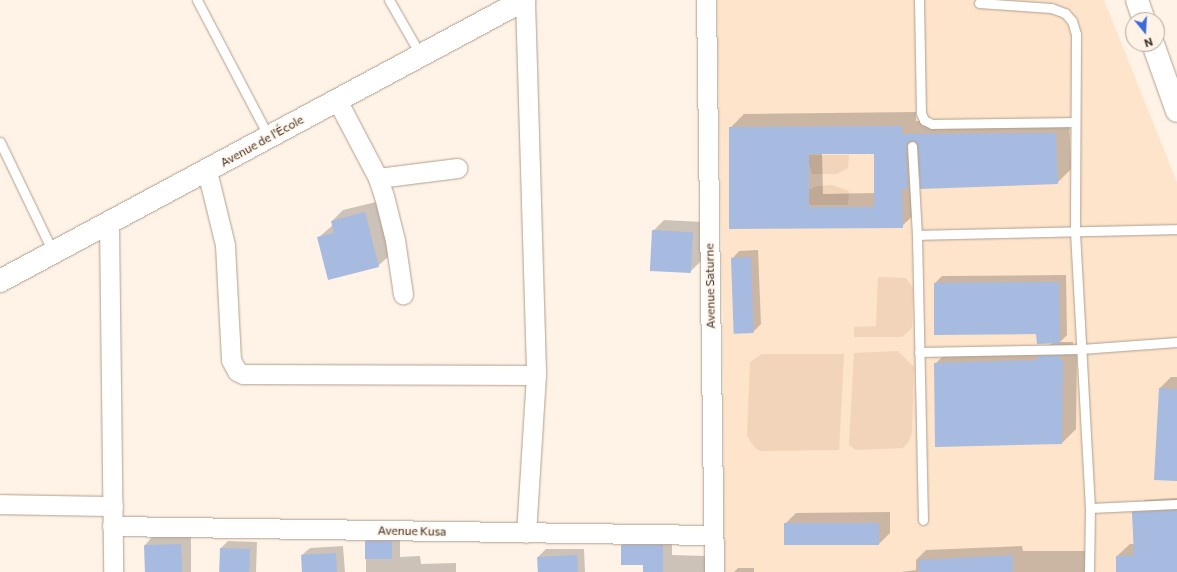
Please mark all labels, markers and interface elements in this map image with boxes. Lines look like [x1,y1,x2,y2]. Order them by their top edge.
north arrow [1125,12,1165,52]
text: N [1143,35,1155,50]
street label: Avenue de l'École [218,112,306,170]
street label: Avenue Saturne [702,243,718,329]
street label: Avenue Kusa [378,523,446,539]

